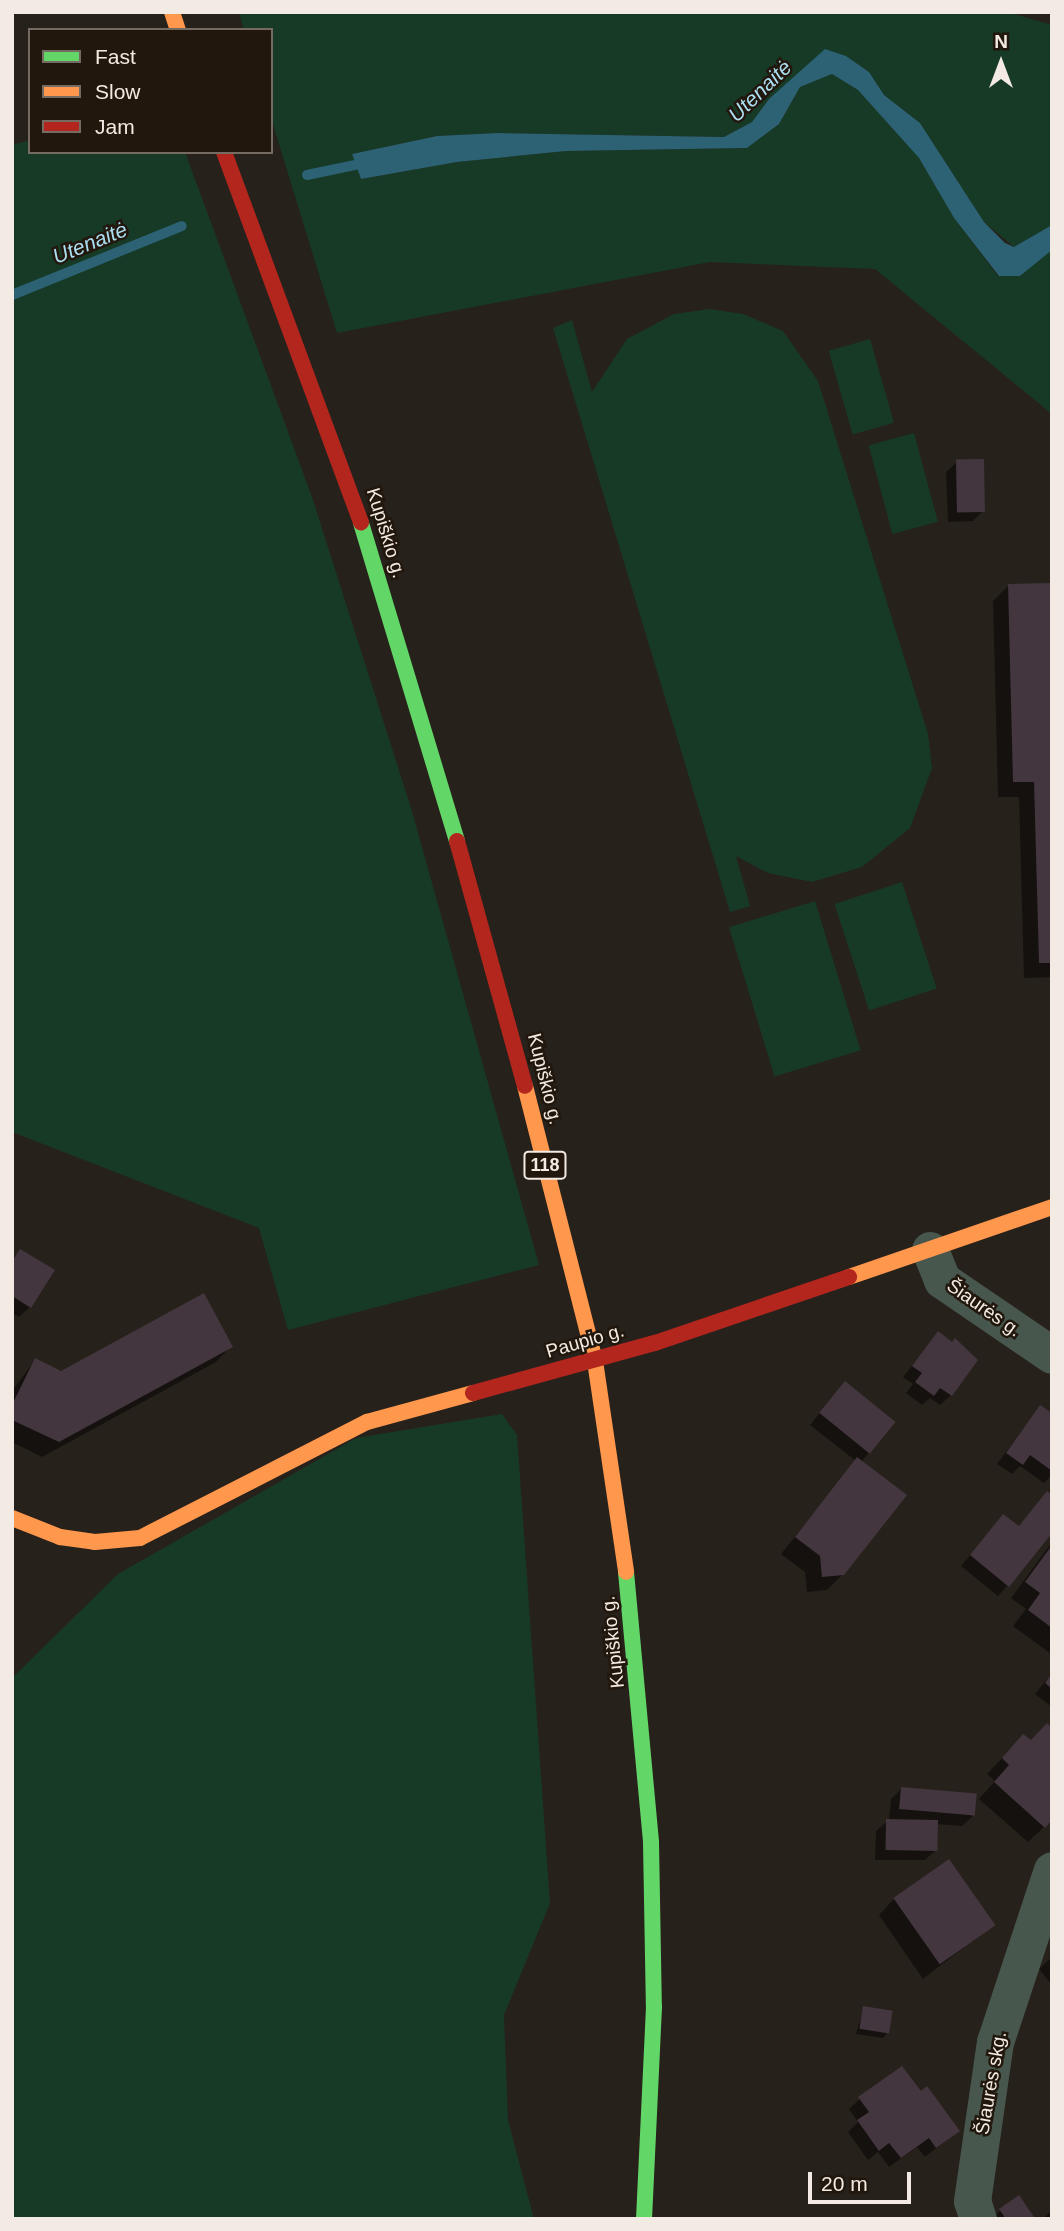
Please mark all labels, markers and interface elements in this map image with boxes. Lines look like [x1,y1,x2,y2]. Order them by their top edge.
legend [28,28,273,154]
north arrow [966,28,1036,98]
text: N [994,31,1008,52]
text: Fast [95,45,136,68]
water label: Utenaitė [723,55,797,127]
text: Slow [95,80,141,103]
text: Jam [95,115,135,138]
water label: Utenaitė [49,217,131,269]
street label: Kupiškio g. [362,485,410,581]
street label: Kupiškio g. [523,1031,567,1127]
road number: 118 [522,1150,568,1180]
street label: Šiaurės g. [942,1274,1026,1342]
street label: Paupio g. [543,1319,627,1363]
street label: Kupiškio g. [597,1595,629,1689]
street label: Šiaurės skg. [971,2030,1011,2136]
scale bar [812,2158,915,2202]
text: 20 m [821,2172,868,2195]

